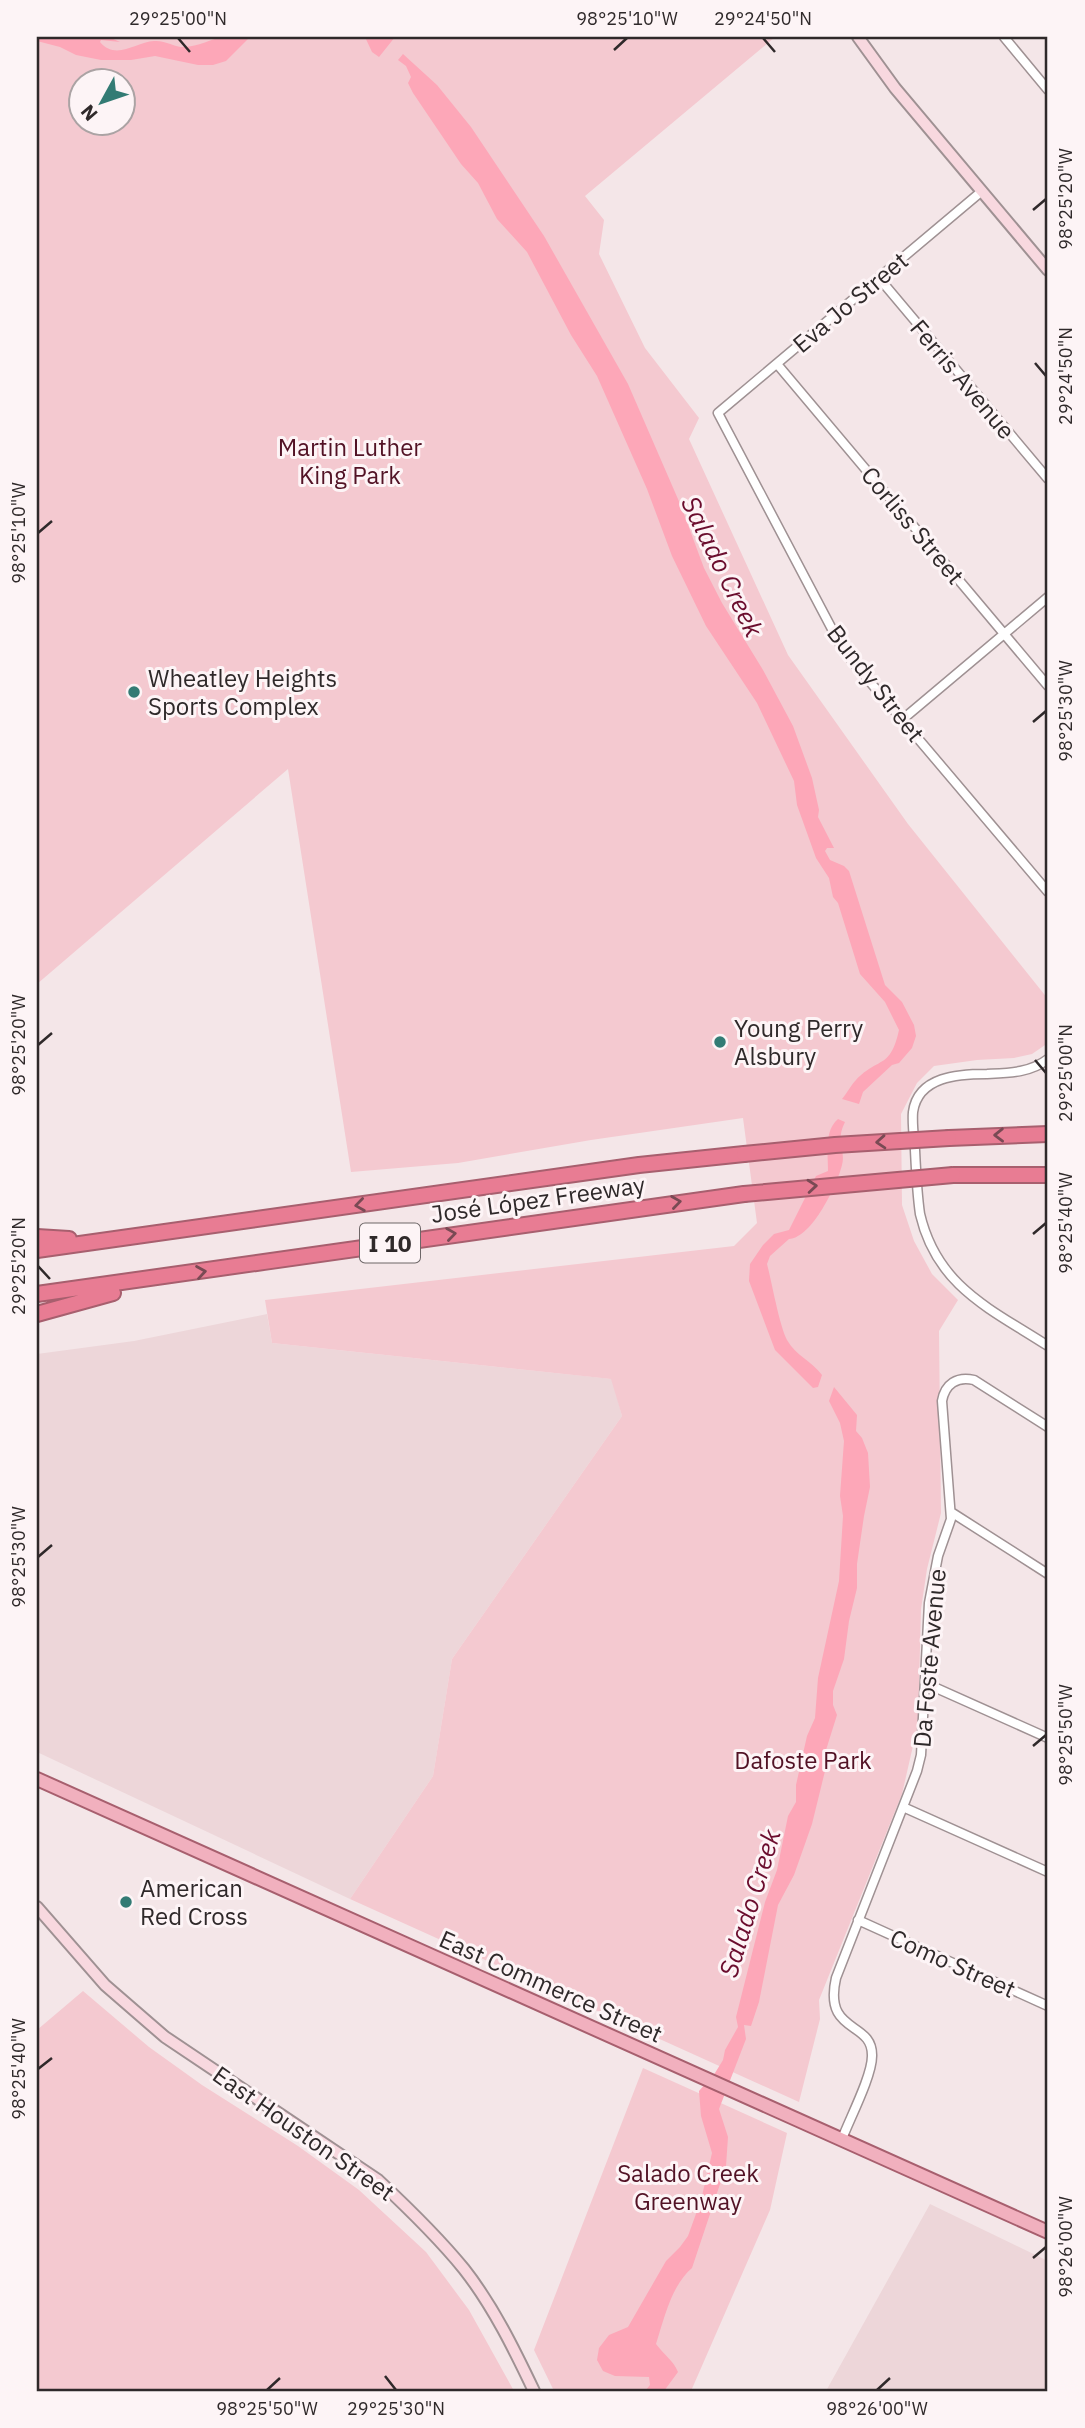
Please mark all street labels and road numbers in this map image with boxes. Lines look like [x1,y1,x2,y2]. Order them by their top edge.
street label: Eva Jo Street [786,244,914,360]
street label: Ferris Avenue [903,312,1023,446]
street label: Corliss Street [854,459,972,591]
street label: Bundy Street [820,618,932,748]
street label: José López Freeway [429,1168,647,1230]
road number: I 10 [360,1224,420,1262]
street label: Da Foste Avenue [905,1567,953,1749]
street label: Como Street [885,1921,1021,2005]
street label: East Commerce Street [434,1922,668,2050]
street label: East Houston Street [207,2058,401,2208]

